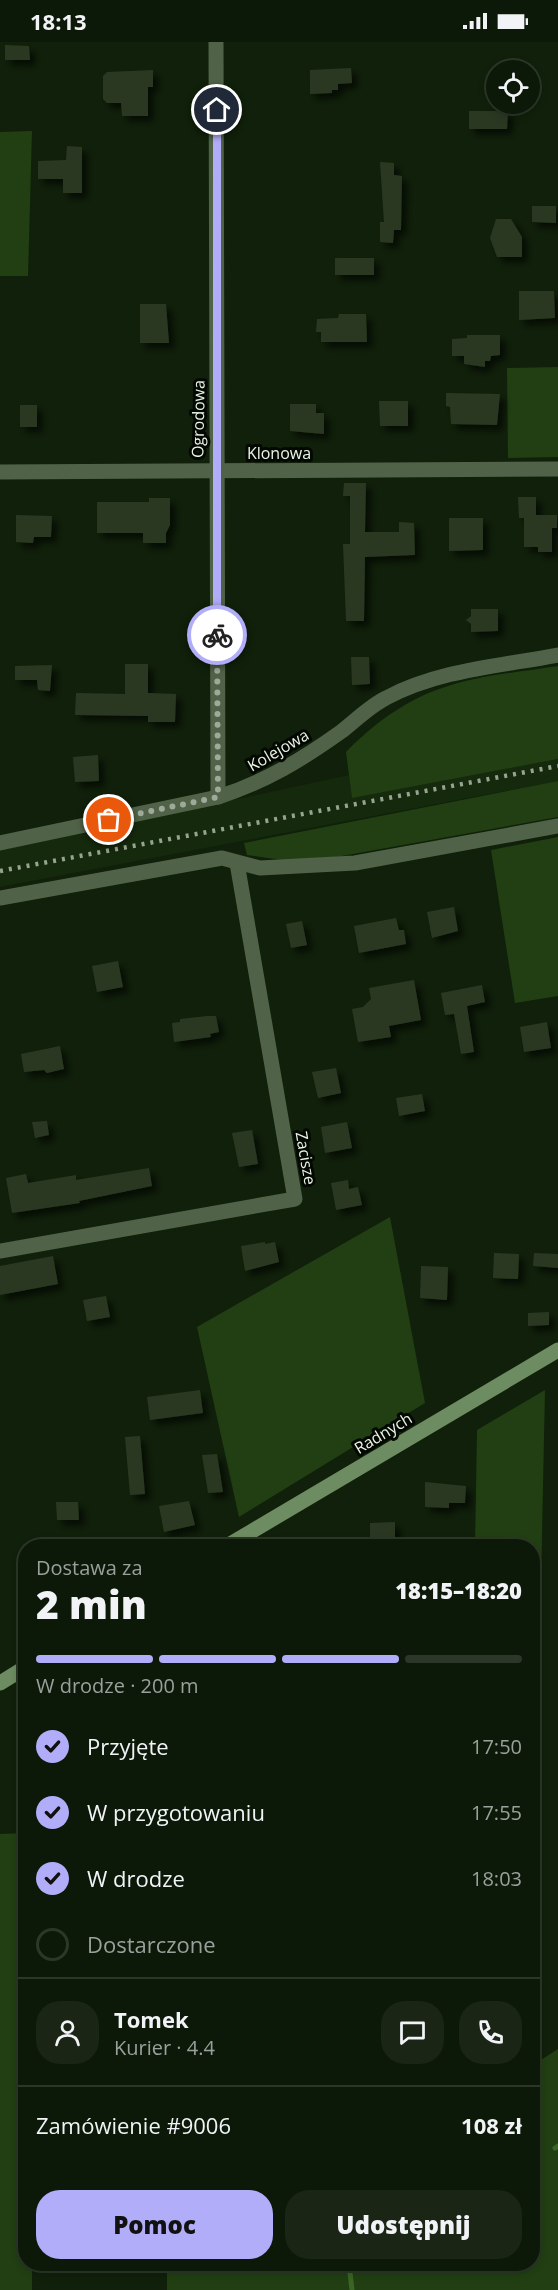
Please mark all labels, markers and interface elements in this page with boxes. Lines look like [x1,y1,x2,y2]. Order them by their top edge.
text: 18:13 [30,6,87,36]
map controls [486,60,540,114]
button: locate [486,60,540,114]
pin [191,84,242,135]
icon: home [200,93,233,126]
street label: Ogrodowa [186,380,210,458]
street label: Klonowa [247,442,311,464]
courier [187,605,247,665]
icon: bike [201,619,234,652]
street label: Kolejowa [243,724,313,776]
pin [83,794,134,845]
icon: bag [92,803,125,836]
street label: Zacisze [290,1130,322,1186]
street label: Radnych [350,1407,416,1459]
text: Dostawa za [36,1554,143,1581]
text: 18:15–18:20 [395,1575,522,1605]
text: 2 min [36,1577,147,1630]
text: W drodze · 200 m [36,1672,199,1699]
icon: check [36,1730,69,1763]
text: Przyjęte [87,1731,169,1761]
text: 17:50 [471,1733,522,1760]
icon: check [36,1796,69,1829]
text: W przygotowaniu [87,1797,265,1827]
text: 17:55 [471,1799,522,1826]
icon: check [36,1862,69,1895]
text: W drodze [87,1863,185,1893]
text: 18:03 [471,1865,522,1892]
text: Dostarczone [87,1929,216,1959]
button: person [36,2001,99,2064]
button: chat [381,2001,444,2064]
button: phone [459,2001,522,2064]
text: Tomek [114,2004,189,2034]
text: Kurier · 4.4 [114,2034,215,2061]
text: Zamówienie #9006 [36,2110,231,2140]
text: 108 zł [461,2110,522,2140]
button: Pomoc [36,2190,273,2259]
button: Udostępnij [285,2190,522,2259]

